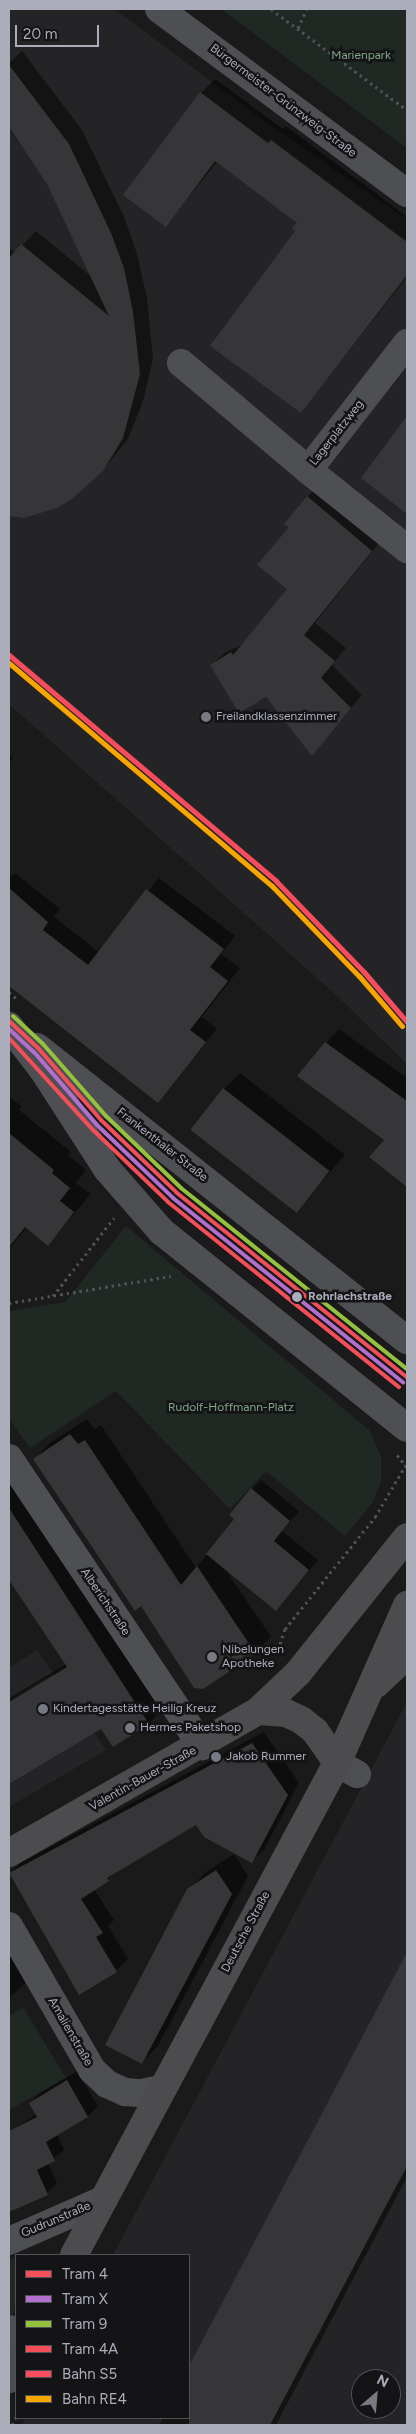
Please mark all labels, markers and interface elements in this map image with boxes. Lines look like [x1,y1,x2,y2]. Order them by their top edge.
scale bar [18,15,101,47]
text: 20 m [23,25,57,43]
street label: Bürgermeister-Grünzweig-Straße [207,41,359,161]
park label: Marienpark [331,49,391,63]
street label: Lagerplatzweg [307,397,367,469]
place label: Freilandklassenzimmer [216,710,337,724]
marker: Freilandklassenzimmer [200,711,212,723]
street label: Frankenthaler Straße [114,1105,210,1185]
marker: Rohrlachstraße [290,1290,304,1304]
place label: Rohrlachstraße [308,1290,392,1304]
park label: Rudolf-Hoffmann-Platz [168,1401,294,1415]
street label: Alberichstraße [77,1566,133,1638]
place label: Nibelungen Apotheke [222,1643,284,1671]
marker: Nibelungen Apotheke [206,1651,218,1663]
place label: Kindertagesstätte Heilig Kreuz [53,1702,216,1716]
marker: Kindertagesstätte Heilig Kreuz [37,1703,49,1715]
place label: Hermes Paketshop [140,1721,241,1735]
marker: Hermes Paketshop [124,1722,136,1734]
street label: Valentin-Bauer-Straße [87,1744,199,1814]
place label: Jakob Rummer [226,1750,306,1764]
marker: Jakob Rummer [210,1751,222,1763]
street label: Deutsche Straße [219,1889,273,1975]
street label: Amalienstraße [45,1995,95,2069]
street label: Gudrunstraße [19,2199,93,2241]
legend [15,2254,190,2419]
text: Tram 4 [62,2265,108,2283]
text: Tram X [62,2290,108,2308]
text: Tram 9 [62,2315,107,2333]
text: Tram 4A [62,2340,118,2358]
text: Bahn S5 [62,2365,117,2383]
north arrow [351,2369,401,2419]
text: N [374,2371,391,2391]
text: Bahn RE4 [62,2390,127,2408]

